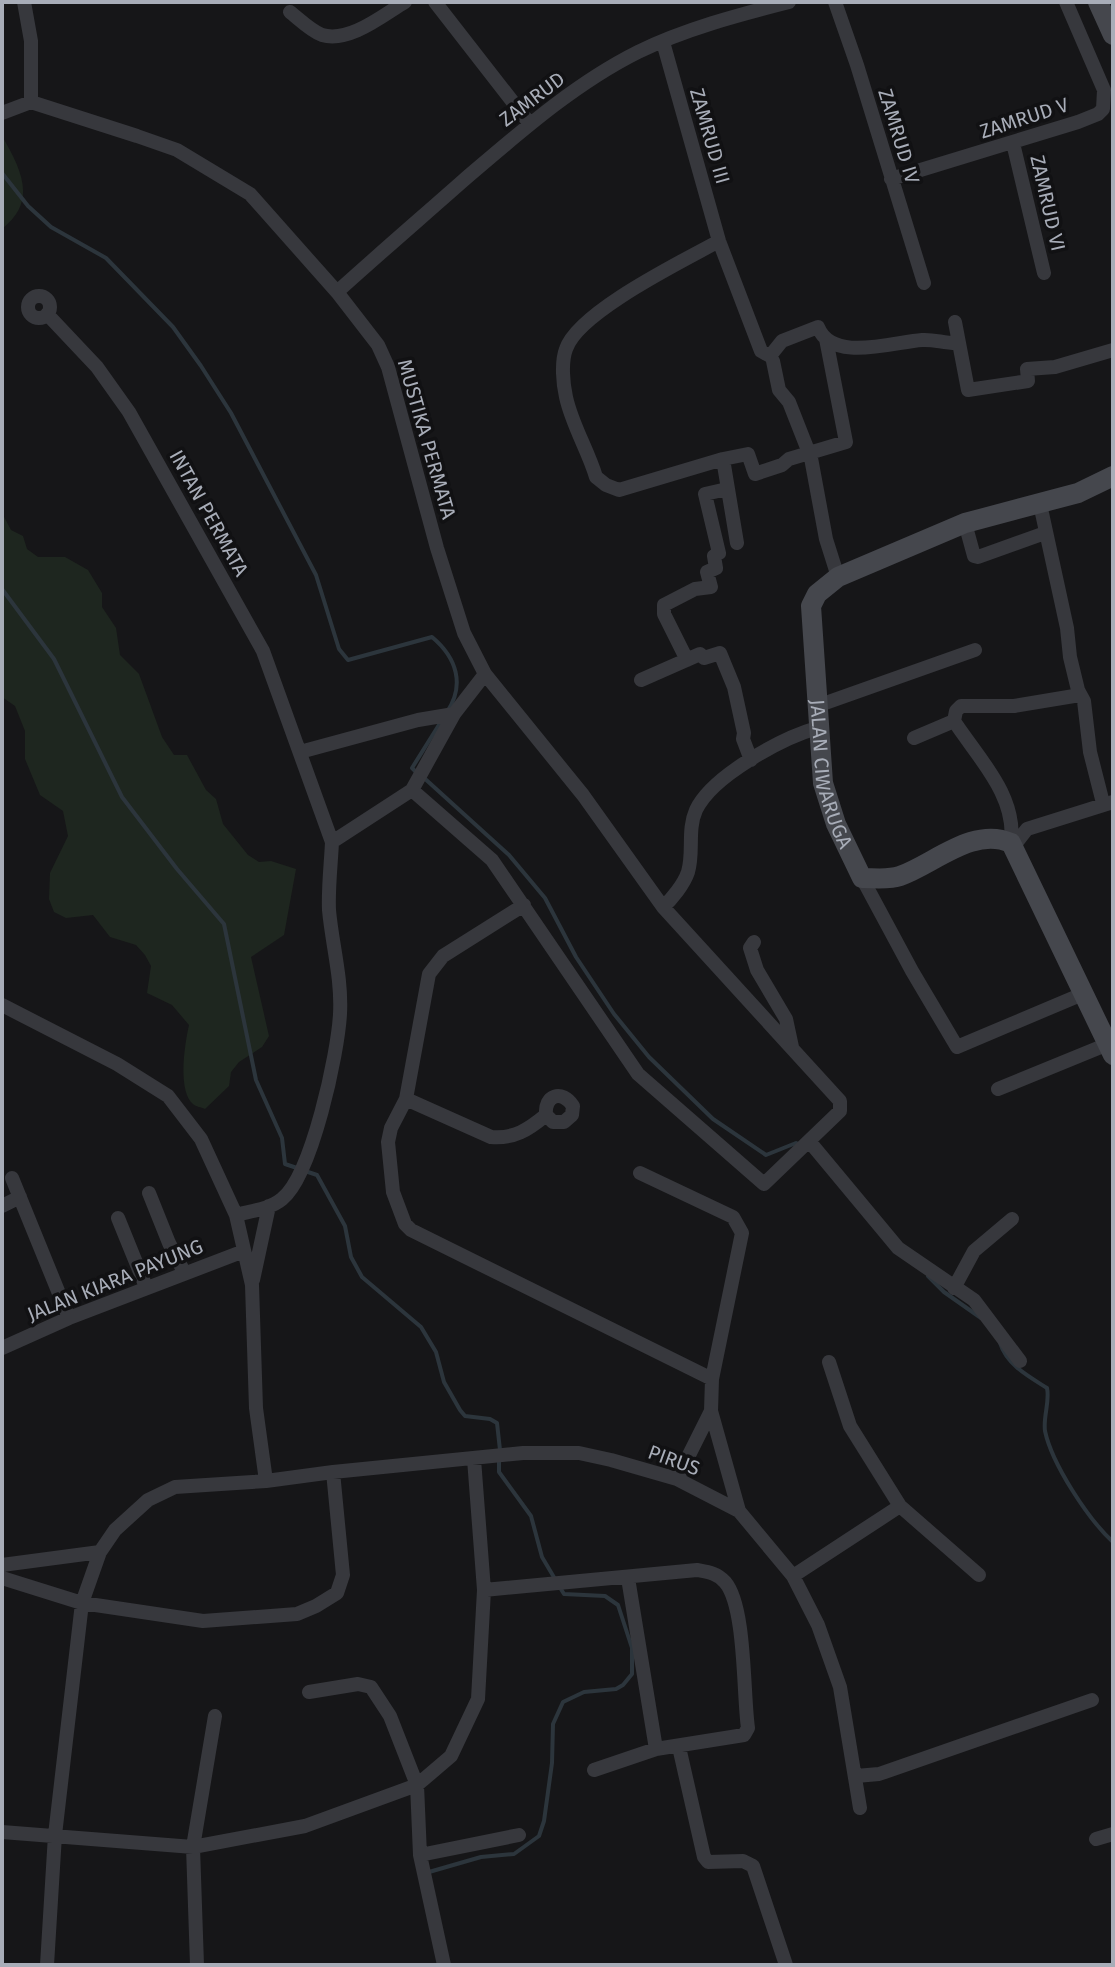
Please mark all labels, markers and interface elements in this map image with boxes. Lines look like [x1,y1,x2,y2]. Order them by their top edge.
street label: ZAMRUD [495,67,569,131]
street label: ZAMRUD III [685,85,735,187]
street label: ZAMRUD IV [873,86,925,186]
street label: ZAMRUD V [977,92,1071,144]
street label: ZAMRUD VI [1025,153,1071,253]
street label: MUSTIKA PERMATA [393,356,461,522]
street label: INTAN PERMATA [164,446,254,581]
street label: JALAN CIWARUGA [805,699,858,853]
street label: JALAN KIARA PAYUNG [24,1234,206,1326]
street label: PIRUS [645,1440,703,1480]

